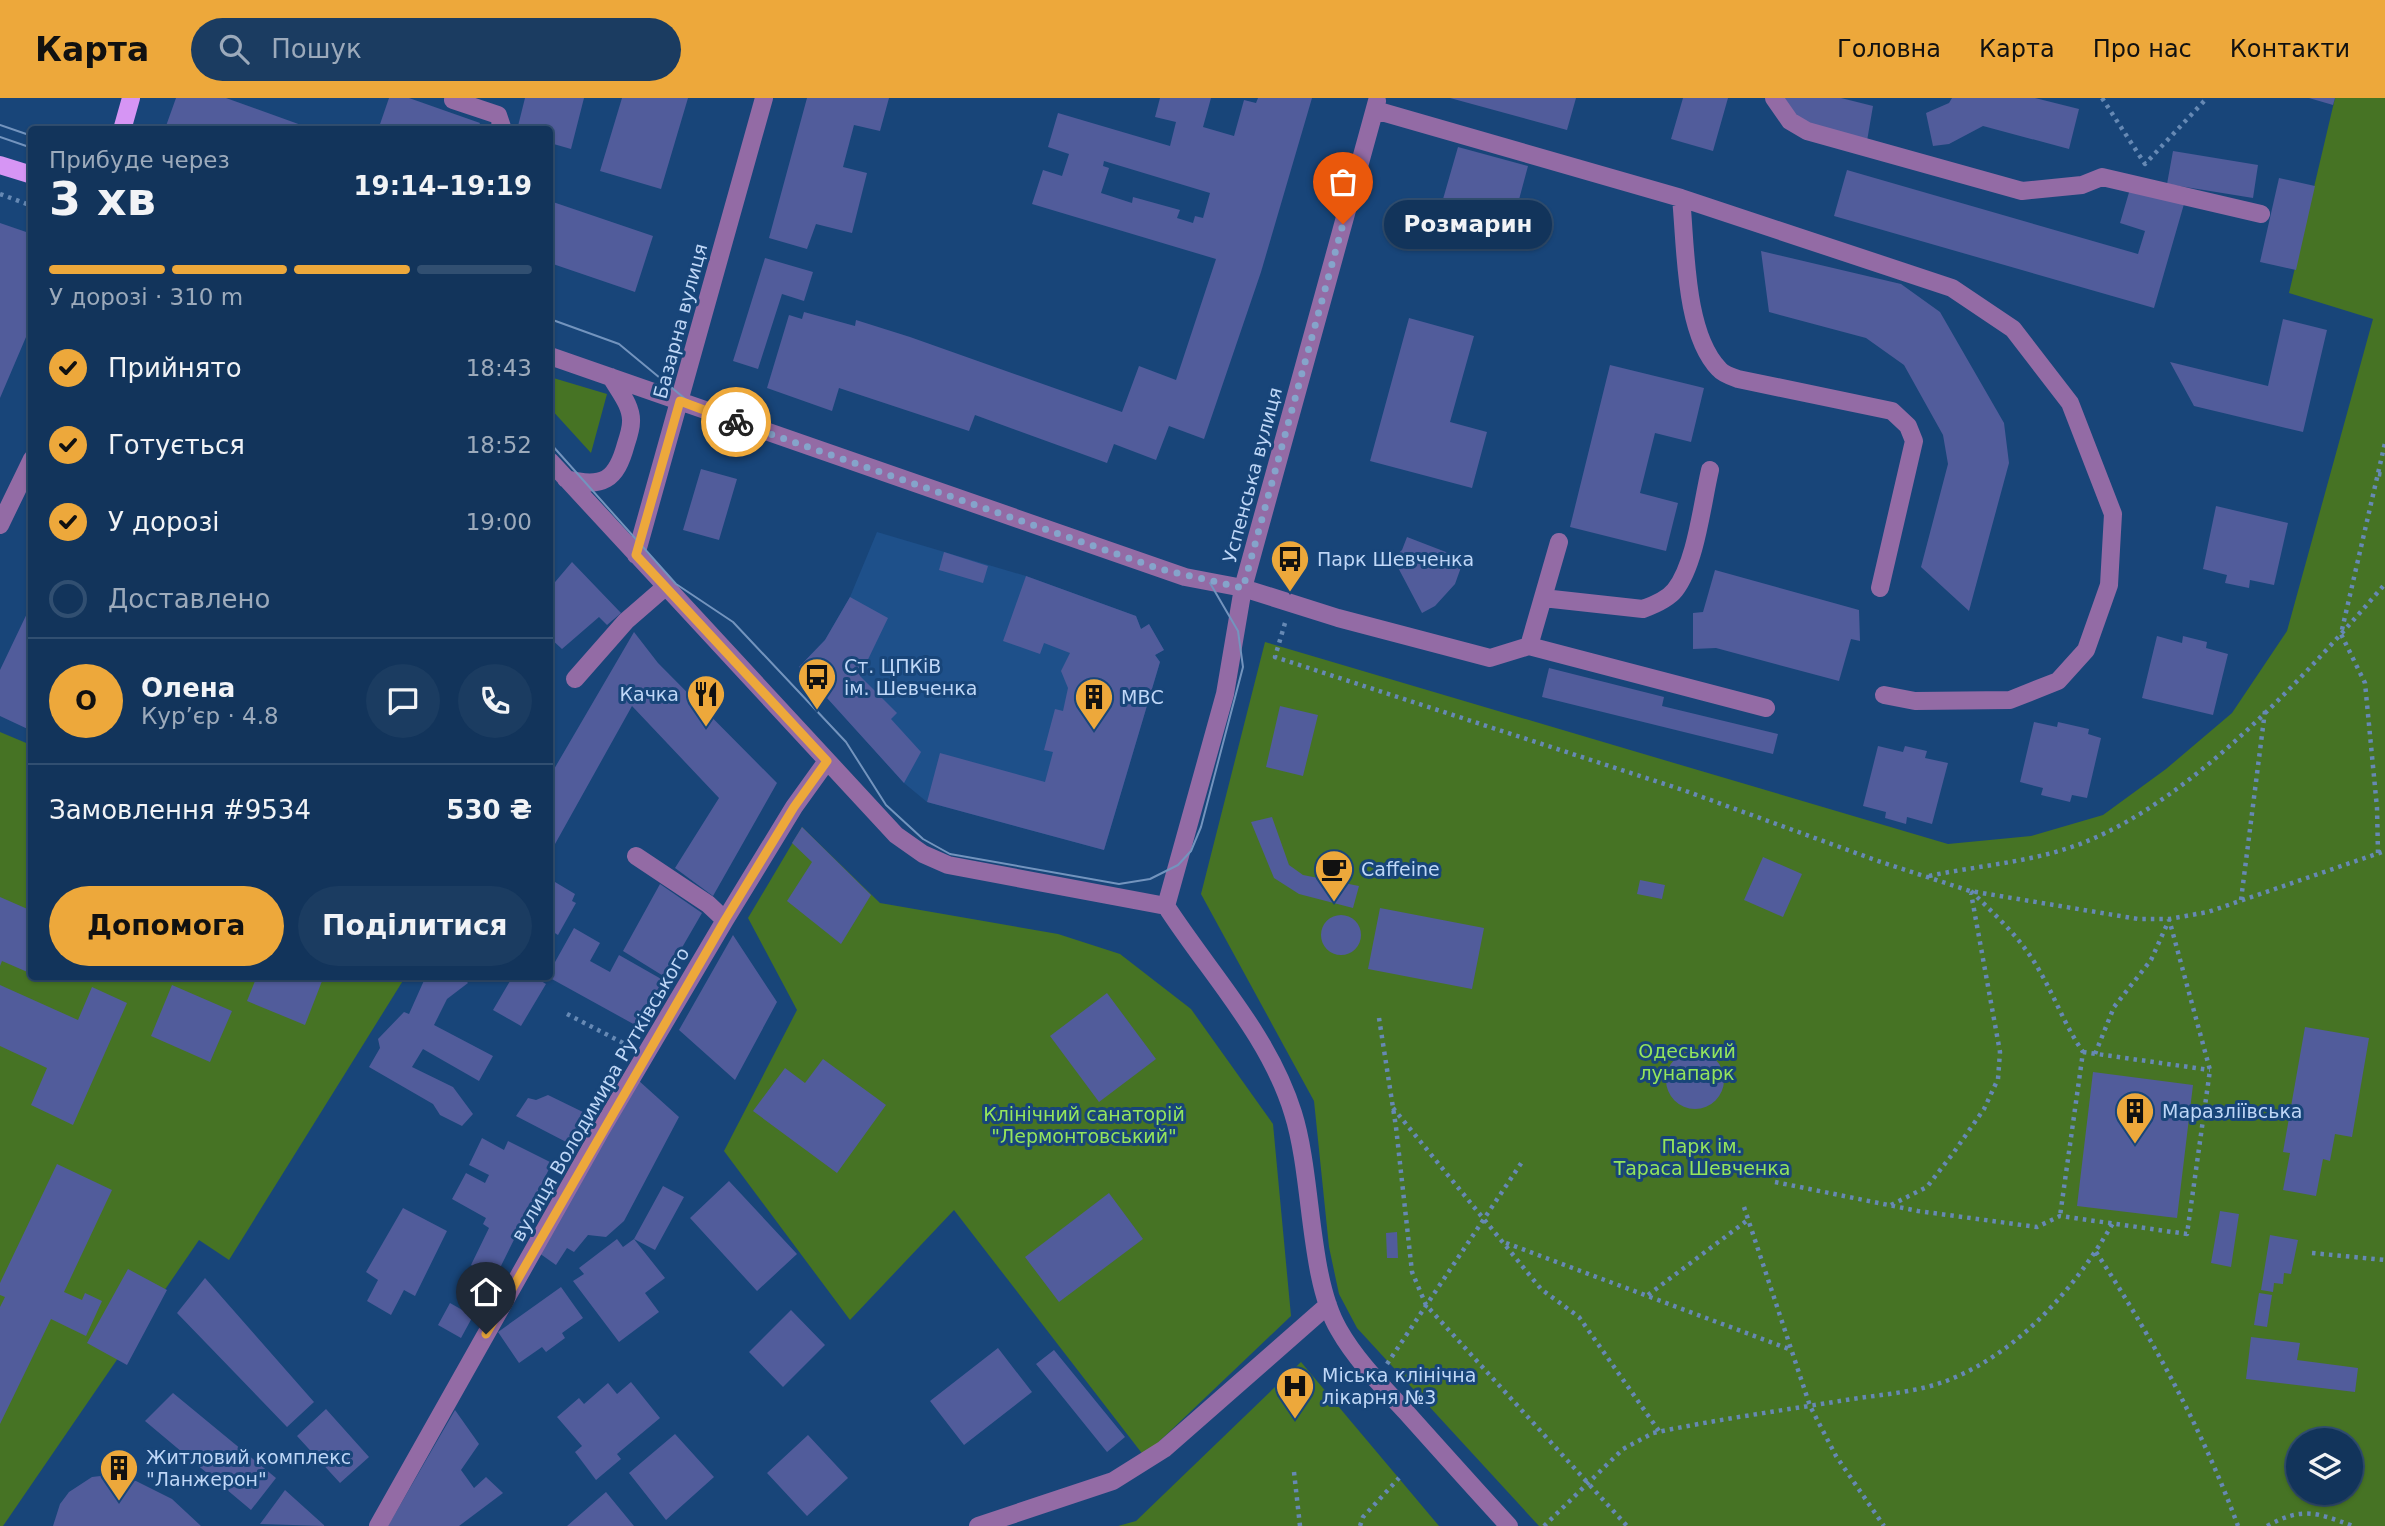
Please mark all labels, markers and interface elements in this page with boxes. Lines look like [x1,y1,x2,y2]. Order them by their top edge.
search box [191,18,681,81]
text: Карта [35,30,149,69]
icon: search [215,30,253,68]
text: Пошук [271,34,362,64]
text: Головна [1837,35,1941,63]
text: Карта [1979,35,2055,63]
text: Про нас [2093,35,2192,63]
text: Контакти [2230,35,2350,63]
text: Прибуде через [49,147,230,173]
pin [1313,152,1373,224]
icon: bag [1324,163,1362,201]
text: 19:14–19:19 [353,171,532,201]
text: 3 хв [49,172,156,226]
callout: Розмарин [1385,200,1553,248]
text: Розмарин [1404,211,1532,237]
street label: Базарна вулиця [649,241,711,401]
text: У дорозі · 310 m [49,284,243,310]
icon: check [49,349,87,387]
text: Прийнято [108,353,242,383]
text: 18:43 [466,355,532,381]
street label: Успенська вулиця [1218,385,1286,565]
courier [701,387,771,457]
icon: bike [717,403,755,441]
icon: check [49,426,87,464]
text: Готується [108,430,245,460]
text: 18:52 [466,432,532,458]
icon: check [49,503,87,541]
text: У дорозі [108,507,219,537]
text: 19:00 [466,509,532,535]
bus stop icon: Парк Шевченка [1269,538,1311,593]
place label: Парк Шевченка [1317,548,1474,570]
text: Доставлено [108,584,270,614]
place label: Ст. ЦПКіВ ім. Шевченка [844,655,977,699]
bus stop icon: Ст. ЦПКіВ ім. Шевченка [796,656,838,711]
button: chat [366,664,440,738]
button: phone [458,664,532,738]
text: Олена [141,673,235,703]
restaurant icon: Качка [685,673,727,728]
building icon: МВС [1073,676,1115,731]
place label: Качка [620,683,679,705]
text: О [75,686,97,716]
place label: МВС [1121,686,1164,708]
text: Кур’єр · 4.8 [141,703,279,729]
text: Замовлення #9534 [49,795,311,825]
text: 530 ₴ [446,795,532,825]
cafe icon: Caffeine [1313,848,1355,903]
place label: Caffeine [1361,858,1440,880]
button: Допомога [49,886,284,966]
button: Поділитися [298,886,532,966]
street label: вулиця Володимира Рутківського [507,943,693,1245]
park label: Одеський лунапарк [1638,1040,1736,1084]
building icon: Маразліївська [2114,1090,2156,1145]
place label: Маразліївська [2162,1100,2303,1122]
park label: Клінічний санаторій "Лермонтовський" [983,1103,1185,1147]
park label: Парк ім. Тараса Шевченка [1613,1135,1790,1179]
pin [456,1262,516,1334]
icon: home [467,1273,505,1311]
place label: Міська клінічна лікарня №3 [1322,1364,1476,1408]
hospital icon: Міська клінічна лікарня №3 [1274,1365,1316,1420]
map controls [2286,1428,2363,1505]
button: layers [2286,1428,2363,1505]
place label: Житловий комплекс "Ланжерон" [146,1446,351,1490]
building icon: Житловий комплекс "Ланжерон" [98,1447,140,1502]

